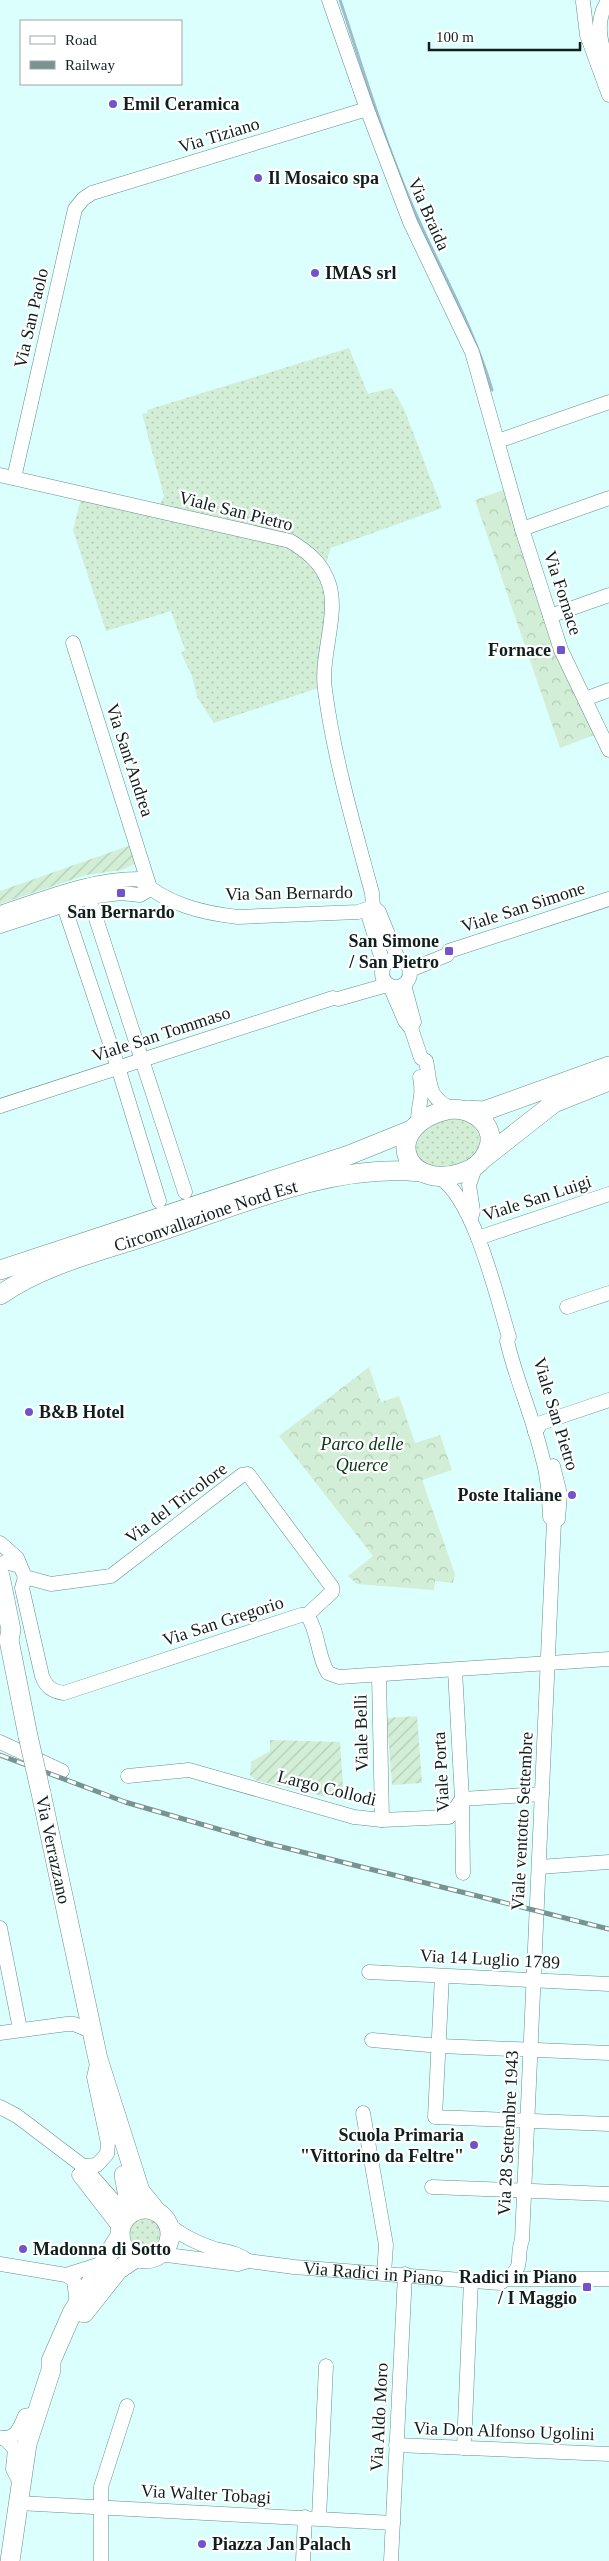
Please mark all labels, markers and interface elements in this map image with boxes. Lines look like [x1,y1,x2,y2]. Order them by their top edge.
legend [20,20,182,85]
scale bar [429,20,580,52]
text: 100 m [436,29,474,45]
text: Road [65,32,97,48]
text: Railway [65,57,115,73]
place label: Emil Ceramica [123,94,239,114]
marker: Emil Ceramica [107,98,119,110]
street label: Via Tiziano [176,113,262,157]
place label: Il Mosaico spa [268,168,379,188]
marker: Il Mosaico spa [252,172,264,184]
street label: Via Braida [404,175,454,253]
place label: IMAS srl [325,263,397,283]
street label: Via San Paolo [10,266,52,370]
marker: IMAS srl [309,267,321,279]
street label: Viale San Pietro [177,487,295,535]
street label: Via Fornace [540,548,586,638]
place label: Fornace [488,640,551,660]
marker: Fornace [555,644,567,656]
street label: Via Sant'Andrea [102,701,158,819]
street label: Viale San Simone [459,878,587,936]
street label: Via San Bernardo [225,882,353,904]
marker: San Bernardo [115,887,127,899]
place label: San Bernardo [67,902,175,922]
place label: San Simone / San Pietro [348,931,439,972]
marker: San Simone / San Pietro [443,945,455,957]
street label: Viale San Tommaso [89,1002,233,1066]
street label: Viale San Luigi [480,1171,594,1225]
street label: Circonvallazione Nord Est [111,1176,299,1256]
street label: Viale San Pietro [529,1355,583,1473]
place label: B&B Hotel [39,1402,125,1422]
marker: B&B Hotel [23,1406,35,1418]
park label: Parco delle Querce [320,1434,403,1475]
street label: Via del Tricolore [121,1458,231,1548]
place label: Poste Italiane [458,1485,562,1505]
marker: Poste Italiane [566,1489,578,1501]
street label: Via San Gregorio [160,1592,286,1650]
street label: Viale Belli [350,1694,372,1772]
street label: Viale Porta [429,1731,453,1813]
street label: Viale ventotto Settembre [507,1731,537,1911]
street label: Largo Collodi [275,1766,379,1810]
street label: Via Verrazzano [32,1794,74,1906]
street label: Via 14 Luglio 1789 [419,1945,561,1973]
street label: Via 28 Settembre 1943 [494,2050,522,2216]
place label: Scuola Primaria "Vittorino da Feltre" [300,2125,464,2166]
marker: Scuola Primaria "Vittorino da Feltre" [468,2139,480,2151]
place label: Madonna di Sotto [33,2239,171,2259]
marker: Madonna di Sotto [17,2243,29,2255]
street label: Via Radici in Piano [302,2258,444,2289]
place label: Radici in Piano / I Maggio [459,2267,577,2308]
marker: Radici in Piano / I Maggio [581,2281,593,2293]
street label: Via Aldo Moro [366,2362,392,2472]
street label: Via Don Alfonso Ugolini [413,2418,595,2444]
street label: Via Walter Tobagi [140,2481,272,2507]
place label: Piazza Jan Palach [212,2534,351,2554]
marker: Piazza Jan Palach [196,2538,208,2550]

